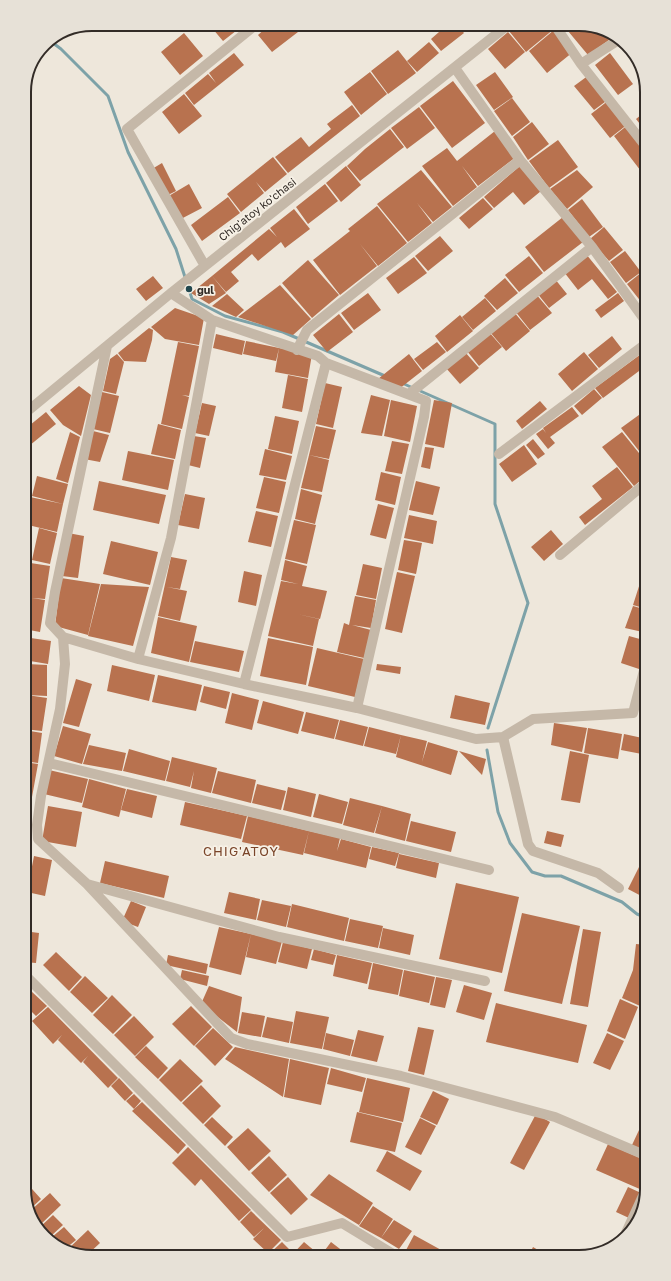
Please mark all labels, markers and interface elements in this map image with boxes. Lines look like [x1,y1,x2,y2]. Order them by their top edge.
street label: Chig'atoy ko'chasi [216,175,298,243]
place label: gul [197,283,214,296]
marker: gul [184,284,194,294]
district label: CHIG'ATOY [203,843,279,859]

